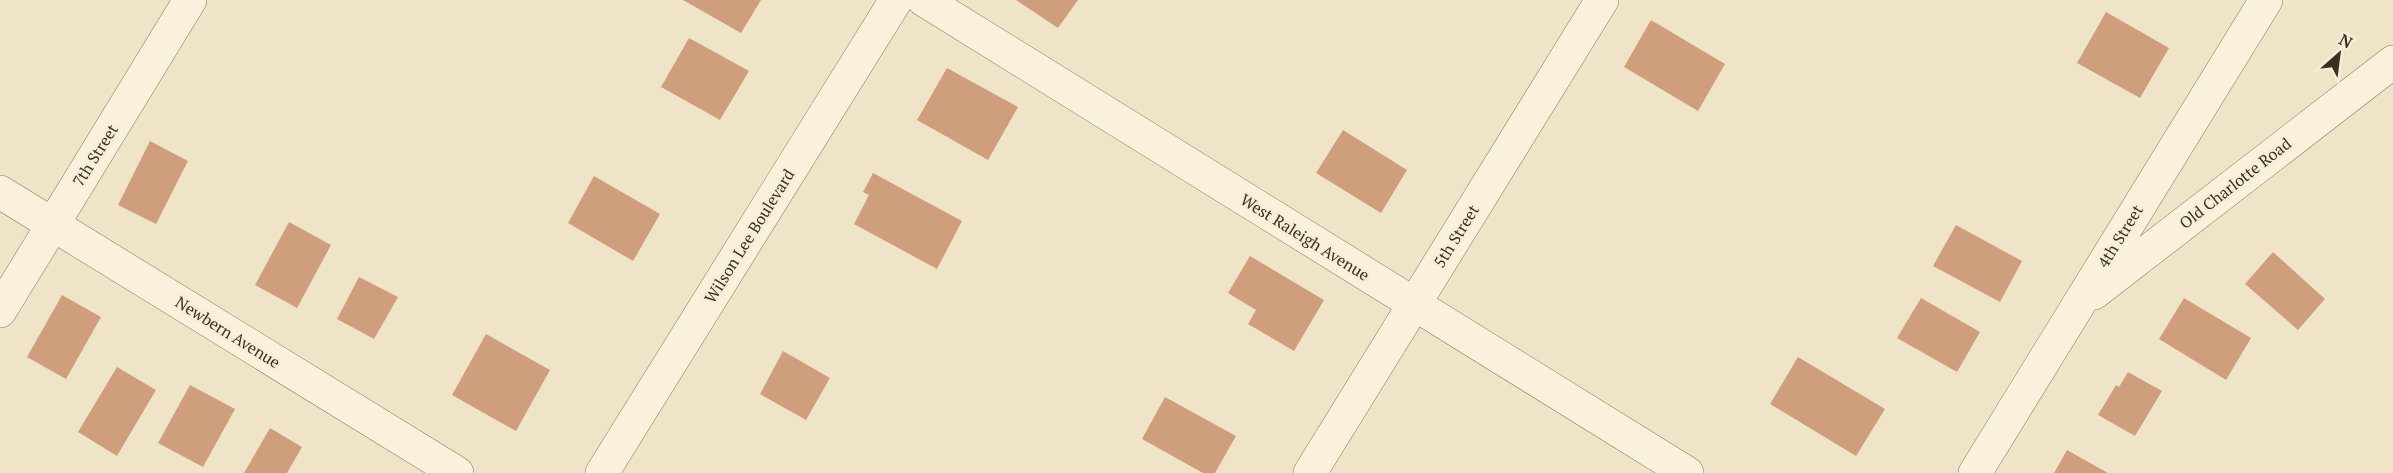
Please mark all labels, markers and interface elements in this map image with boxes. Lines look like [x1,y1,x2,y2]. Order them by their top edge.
north arrow [2309,24,2369,84]
text: N [2336,28,2357,53]
street label: 7th Street [67,120,123,190]
street label: Old Charlotte Road [2175,132,2296,234]
street label: Wilson Lee Boulevard [699,165,799,307]
street label: West Raleigh Avenue [1236,188,1374,286]
street label: 5th Street [1428,200,1484,272]
street label: 4th Street [2092,200,2148,272]
street label: Newbern Avenue [171,291,285,373]

